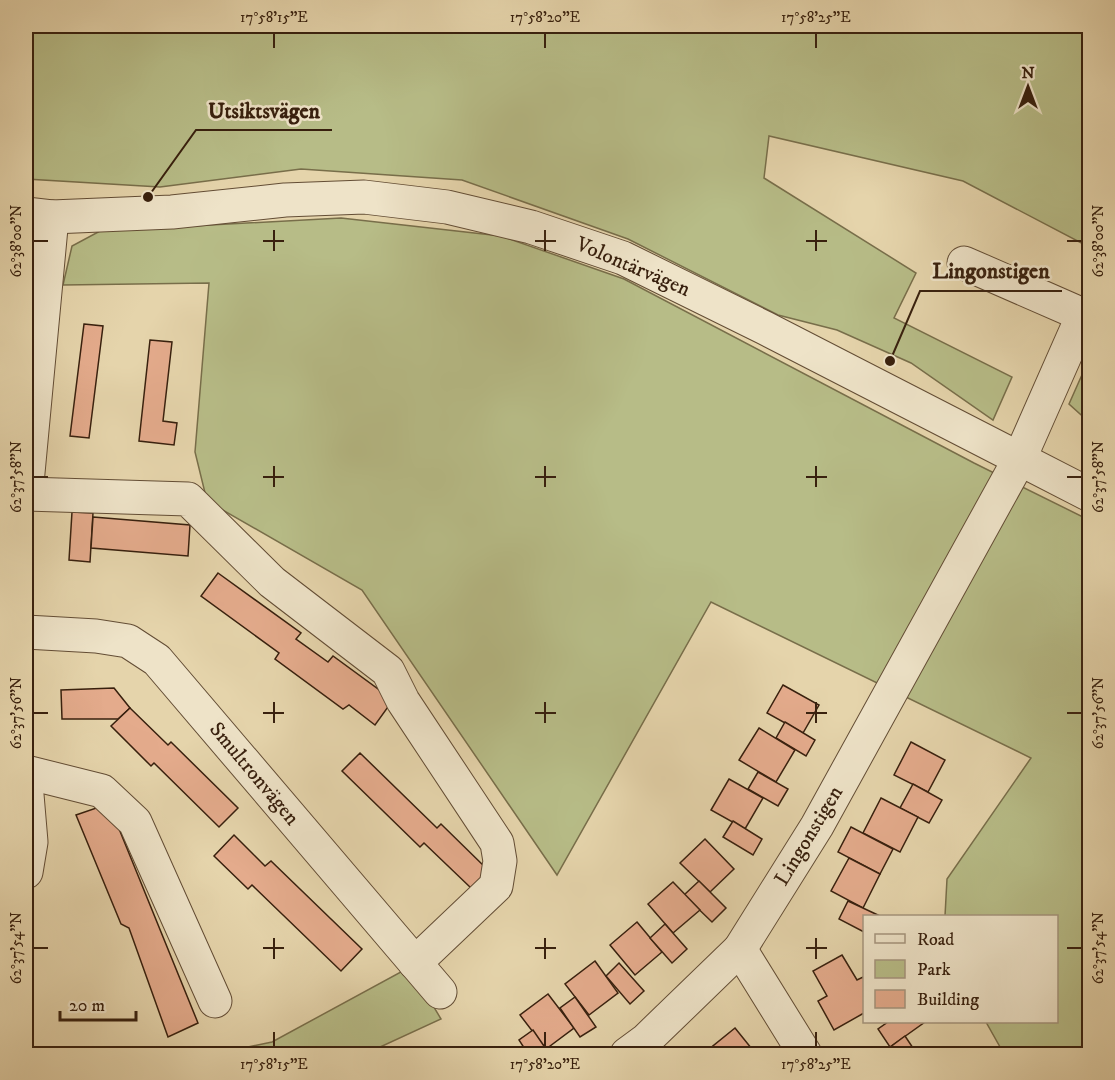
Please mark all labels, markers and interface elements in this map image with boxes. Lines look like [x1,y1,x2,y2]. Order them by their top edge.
text: 17°58'15"E [240,8,308,27]
text: 17°58'20"E [510,8,581,27]
text: 17°58'25"E [781,8,851,27]
north arrow [998,57,1058,117]
text: N [1021,63,1035,83]
callout: Utsiktsvägen [196,90,332,130]
text: Utsiktsvägen [208,98,321,125]
text: 62°38'00"N [7,205,26,277]
text: 62°38'00"N [1089,205,1108,277]
street label: Volontärvägen [571,231,694,303]
callout: Lingonstigen [920,251,1062,291]
text: Lingonstigen [932,258,1050,285]
text: 62°37'58"N [7,441,26,513]
text: 62°37'58"N [1089,441,1108,513]
text: 62°37'56"N [7,677,26,749]
text: 62°37'56"N [1089,677,1108,749]
street label: Smultronvägen [203,717,305,831]
street label: Lingonstigen [769,781,849,891]
text: 62°37'54"N [7,912,26,984]
text: 62°37'54"N [1089,912,1108,984]
legend [863,915,1058,1023]
text: Road [917,929,954,951]
text: Park [917,959,951,981]
scale bar [60,984,136,1022]
text: Building [917,989,979,1011]
text: 20 m [69,995,105,1017]
text: 17°58'15"E [240,1055,308,1074]
text: 17°58'20"E [510,1055,581,1074]
text: 17°58'25"E [781,1055,851,1074]

